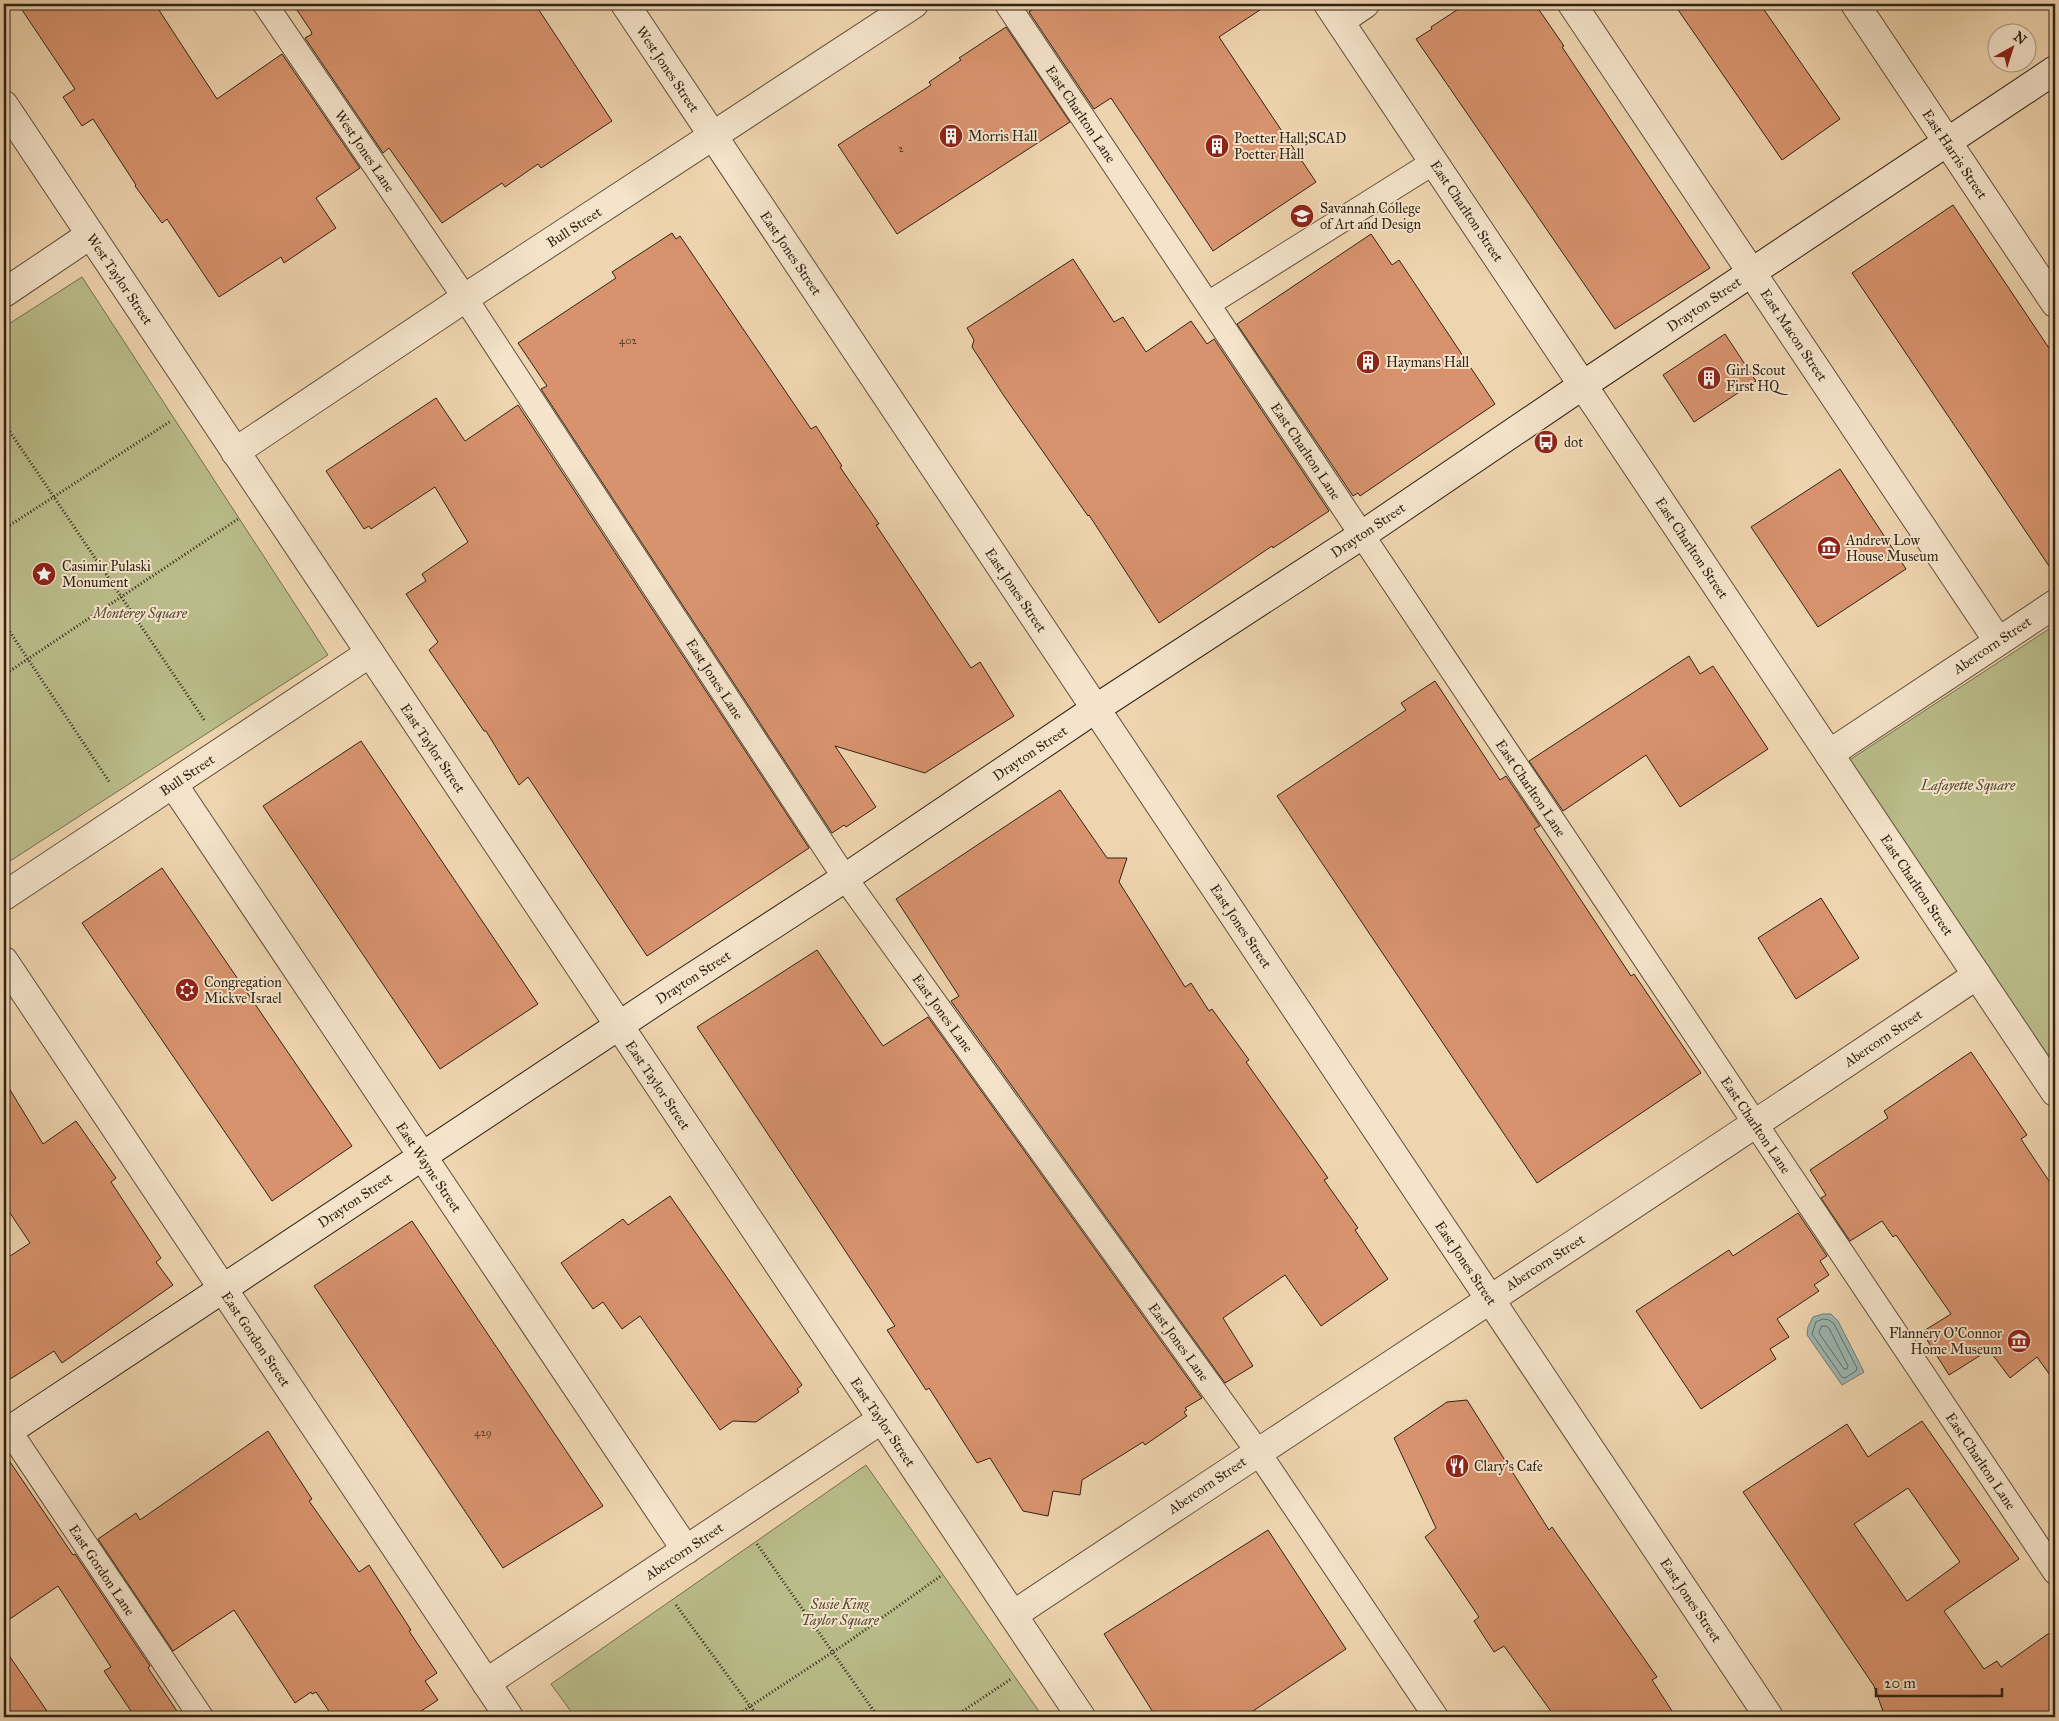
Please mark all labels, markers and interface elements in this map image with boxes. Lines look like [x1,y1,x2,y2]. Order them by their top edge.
north arrow [1986,22,2036,72]
street label: West Jones Street [632,23,703,116]
text: N [2010,28,2030,49]
street label: East Charlton Lane [1042,62,1119,166]
street label: East Harris Street [1918,106,1991,202]
street label: West Jones Lane [330,107,398,196]
building icon: Morris Hall [938,123,964,149]
place label: Morris Hall [968,128,1038,145]
place label: Poetter Hall;SCAD Poetter Hall [1234,130,1346,163]
building icon: Poetter Hall;SCAD Poetter Hall [1204,133,1230,159]
house number: 2 [898,142,904,155]
street label: East Charlton Street [1426,157,1507,265]
place label: Savannah College of Art and Design [1320,200,1421,233]
street label: Bull Street [544,203,605,251]
school or university icon: Savannah College of Art and Design [1289,203,1315,229]
street label: East Jones Street [755,208,825,299]
street label: West Taylor Street [83,230,156,328]
street label: Drayton Street [1664,273,1745,336]
street label: East Macon Street [1756,286,1831,385]
house number: 402 [619,334,638,347]
building icon: Haymans Hall [1355,349,1381,375]
place label: Haymans Hall [1386,354,1470,371]
place label: Girl Scout First HQ [1726,362,1789,395]
building icon: Girl Scout First HQ [1696,365,1722,391]
street label: East Charlton Lane [1267,399,1344,503]
bus stop icon: dot [1533,429,1559,455]
place label: dot [1564,434,1583,451]
street label: East Charlton Street [1651,494,1732,602]
street label: Drayton Street [1328,499,1409,562]
place label: Andrew Low House Museum [1845,532,1939,565]
museum icon: Andrew Low House Museum [1816,535,1842,561]
street label: East Jones Street [980,545,1050,636]
place label: Casimir Pulaski Monument [62,558,151,591]
place icon: Casimir Pulaski Monument [31,561,57,587]
park label: Monterey Square [91,605,188,622]
street label: Abercorn Street [1949,613,2035,678]
street label: East Jones Lane [681,636,747,723]
street label: East Taylor Street [396,700,469,796]
street label: Drayton Street [990,722,1071,785]
street label: East Charlton Lane [1492,736,1569,840]
street label: Bull Street [157,751,218,800]
park label: Lafayette Square [1920,777,2016,794]
street label: East Charlton Street [1876,831,1957,939]
street label: East Jones Street [1205,881,1275,972]
street label: Drayton Street [653,947,734,1008]
street label: East Jones Lane [908,971,977,1057]
place label: Congregation Mickve Israel [204,974,282,1007]
synagogue icon: Congregation Mickve Israel [174,977,200,1003]
street label: Abercorn Street [1840,1006,1926,1071]
street label: East Taylor Street [621,1037,694,1133]
street label: East Charlton Lane [1717,1073,1794,1177]
street label: East Wayne Street [392,1119,465,1216]
street label: Drayton Street [315,1169,396,1232]
street label: East Jones Street [1430,1218,1500,1309]
street label: Abercorn Street [1502,1231,1588,1295]
street label: East Gordon Street [217,1288,294,1390]
street label: East Jones Lane [1144,1300,1213,1386]
place label: Flannery O’Connor Home Museum [1889,1325,2003,1358]
museum icon: Flannery O’Connor Home Museum [2006,1328,2032,1354]
street label: East Taylor Street [846,1374,919,1470]
street label: East Charlton Lane [1942,1409,2019,1513]
house number: 429 [474,1426,492,1439]
street label: Abercorn Street [1164,1453,1250,1518]
restaurant icon: Clary's Cafe [1444,1453,1470,1479]
place label: Clary's Cafe [1474,1458,1543,1475]
street label: Abercorn Street [641,1519,727,1584]
street label: East Gordon Lane [65,1522,138,1619]
street label: East Jones Street [1655,1555,1725,1646]
park label: Susie King Taylor Square [801,1596,880,1629]
scale bar [1876,1666,2003,1698]
text: 20 m [1884,1674,1916,1692]

